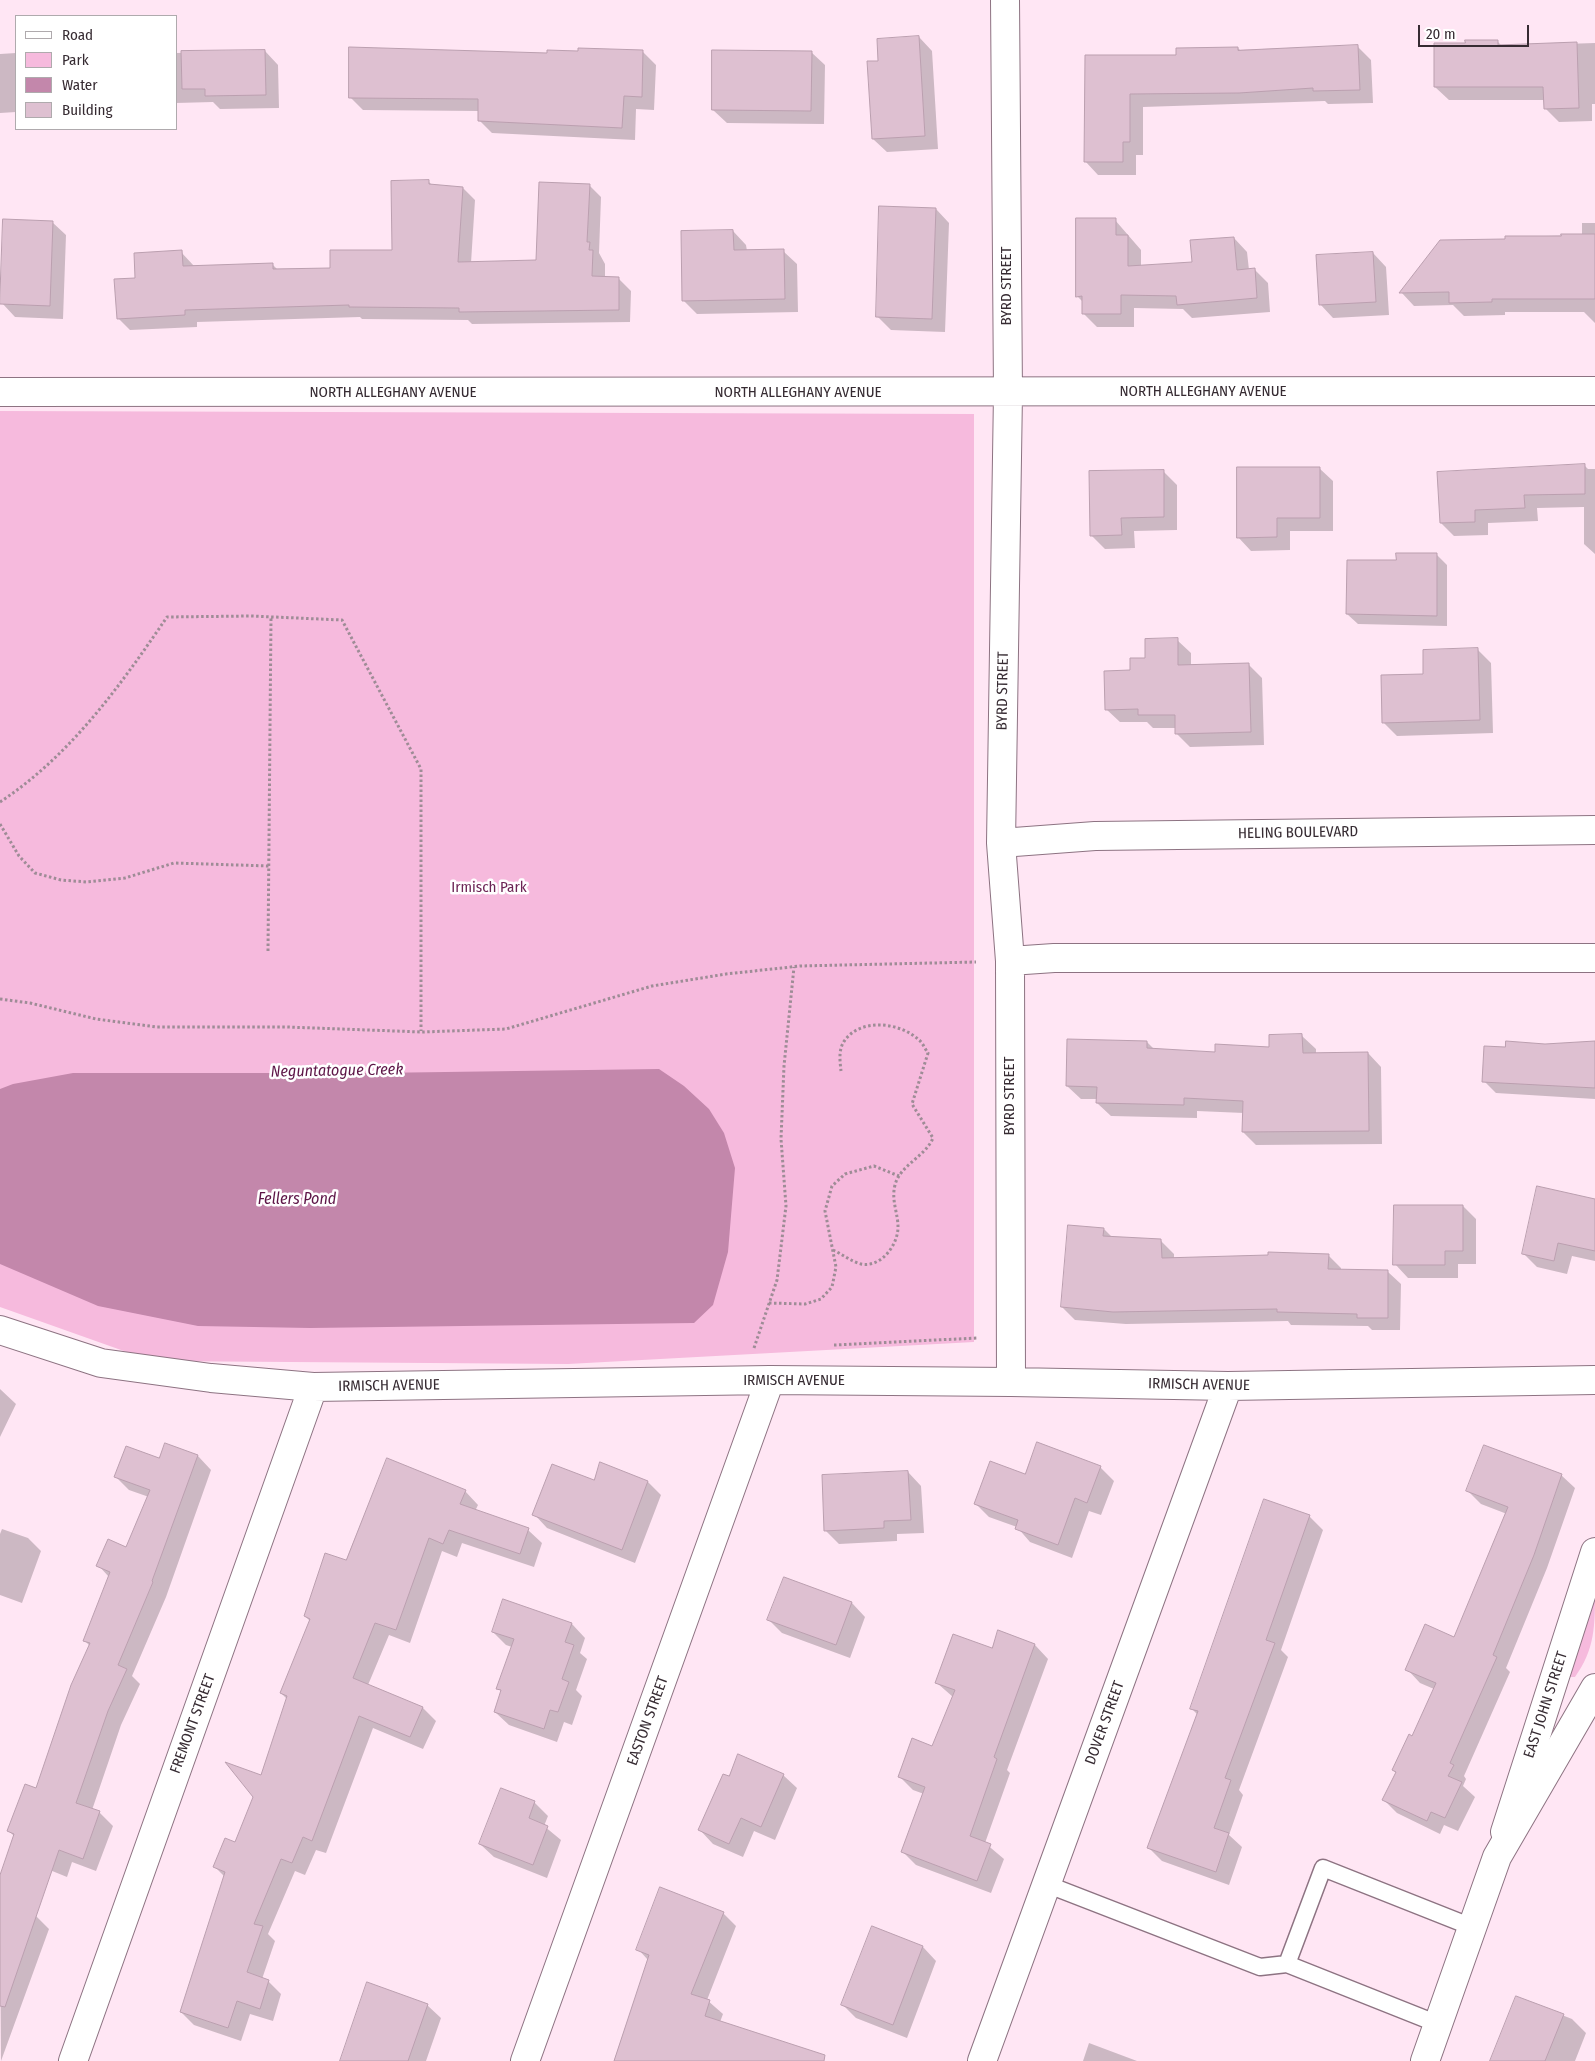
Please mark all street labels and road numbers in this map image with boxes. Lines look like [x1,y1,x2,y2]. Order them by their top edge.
street label: BYRD STREET [998,247,1016,325]
street label: NORTH ALLEGHANY AVENUE [1120,383,1286,401]
street label: NORTH ALLEGHANY AVENUE [310,384,476,402]
street label: NORTH ALLEGHANY AVENUE [715,384,881,402]
street label: BYRD STREET [993,651,1013,731]
street label: HELING BOULEVARD [1238,823,1358,843]
street label: BYRD STREET [1001,1057,1019,1135]
street label: IRMISCH AVENUE [743,1372,845,1390]
street label: IRMISCH AVENUE [1148,1375,1250,1395]
street label: IRMISCH AVENUE [338,1376,440,1396]
street label: EAST JOHN STREET [1520,1649,1572,1761]
street label: FREMONT STREET [167,1672,219,1776]
street label: EASTON STREET [624,1674,672,1768]
street label: DOVER STREET [1082,1679,1128,1767]

